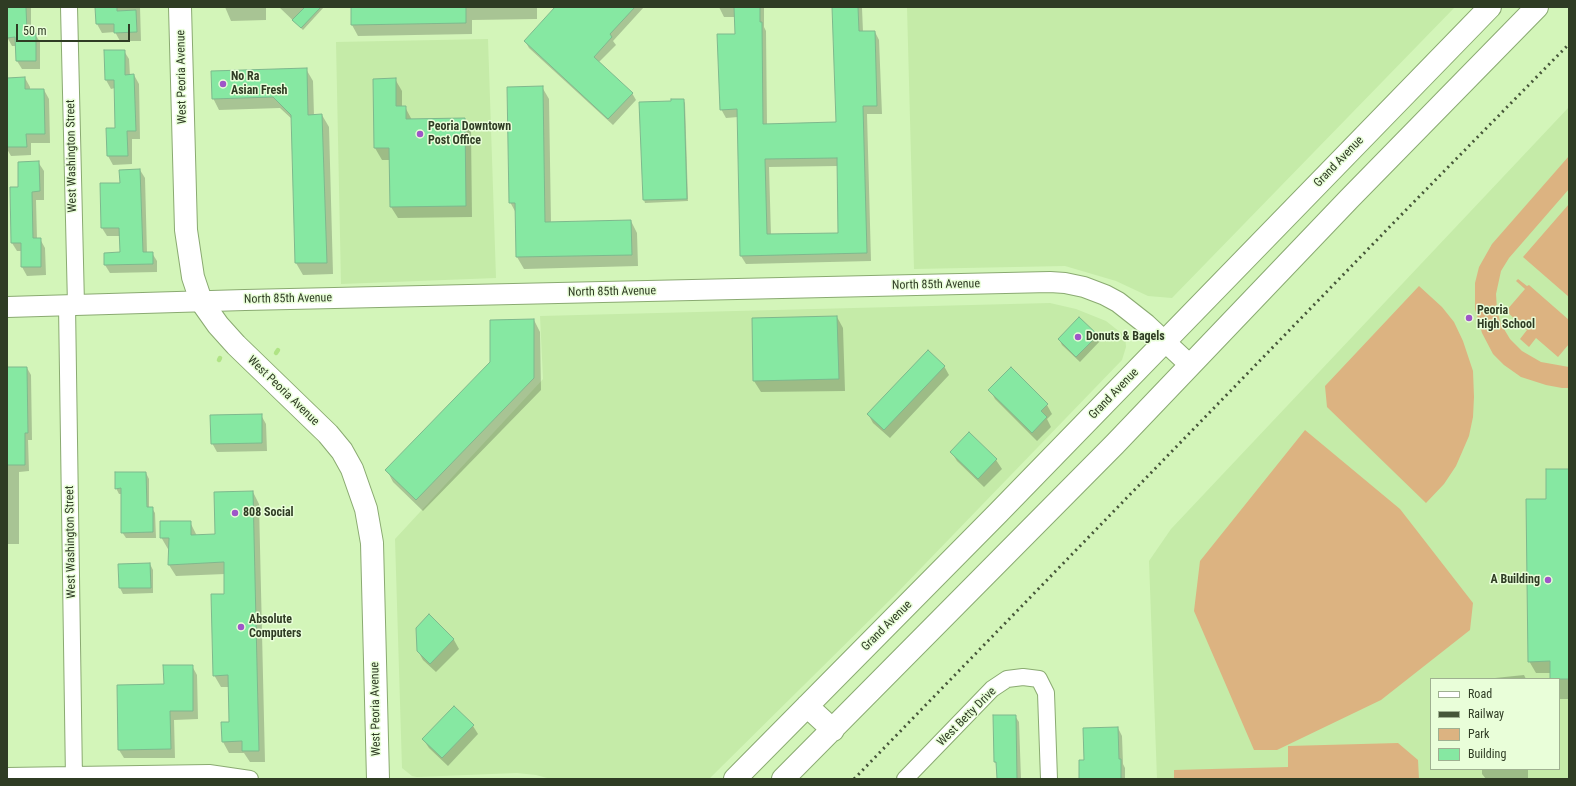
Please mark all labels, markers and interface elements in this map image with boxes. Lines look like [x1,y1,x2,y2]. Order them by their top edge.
scale bar [18,16,132,42]
text: 50 m [23,24,47,38]
street label: West Peoria Avenue [174,30,190,124]
place label: No Ra Asian Fresh [231,70,287,98]
marker: No Ra Asian Fresh [218,79,228,89]
street label: West Washington Street [64,99,80,213]
place label: Peoria Downtown Post Office [428,120,511,148]
marker: Peoria Downtown Post Office [415,129,425,139]
street label: Grand Avenue [1311,134,1367,190]
street label: North 85th Avenue [892,277,980,293]
street label: North 85th Avenue [568,284,656,300]
street label: North 85th Avenue [244,291,332,307]
place label: Peoria High School [1477,304,1535,332]
marker: Peoria High School [1464,313,1474,323]
place label: Donuts & Bagels [1086,330,1165,344]
marker: Donuts & Bagels [1073,332,1083,342]
street label: West Peoria Avenue [244,353,322,429]
street label: Grand Avenue [1086,366,1142,422]
street label: West Washington Street [63,485,79,599]
place label: 808 Social [243,506,294,520]
marker: 808 Social [230,508,240,518]
place label: A Building [1490,573,1540,587]
marker: A Building [1543,575,1553,585]
street label: Grand Avenue [859,598,915,654]
place label: Absolute Computers [249,613,301,641]
marker: Absolute Computers [236,622,246,632]
street label: West Peoria Avenue [368,662,384,756]
legend [1430,678,1560,770]
street label: West Betty Drive [935,685,999,749]
text: Road [1468,687,1492,701]
text: Railway [1468,707,1504,721]
text: Park [1468,727,1489,741]
text: Building [1468,747,1506,761]

